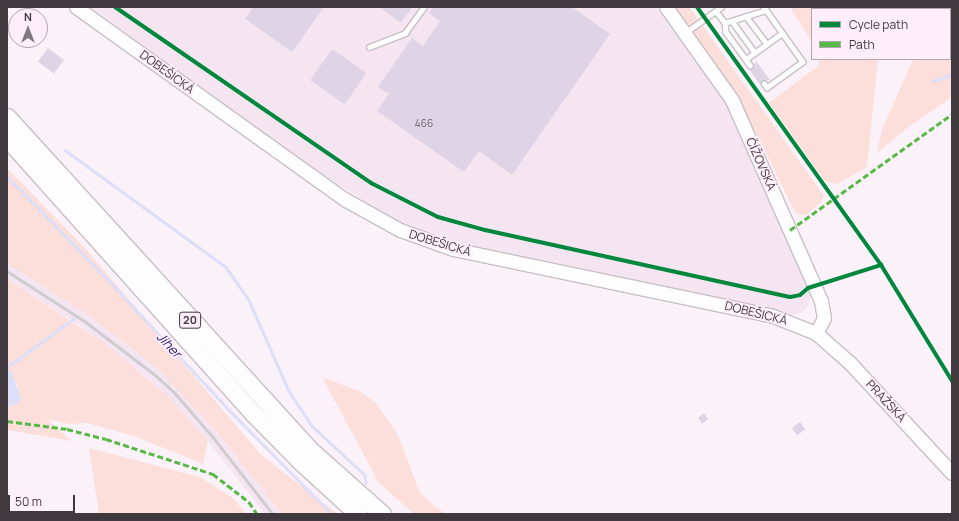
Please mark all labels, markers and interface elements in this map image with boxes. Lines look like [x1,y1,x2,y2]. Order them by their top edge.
north arrow [8,8,48,48]
legend [811,8,951,60]
text: N [24,9,32,24]
text: Cycle path [849,16,908,33]
text: Path [849,36,875,53]
street label: DOBEŠICKÁ [137,47,197,97]
house number: 466 [415,118,433,130]
street label: ČÍŽOVSKÁ [743,135,779,193]
street label: DOBEŠICKÁ [407,227,473,259]
street label: DOBEŠICKÁ [723,298,789,328]
road number: 20 [179,311,201,329]
water label: Jiher [153,329,185,361]
street label: PRAŽSKÁ [863,377,909,425]
scale bar [10,487,77,513]
text: 50 m [15,493,42,510]

